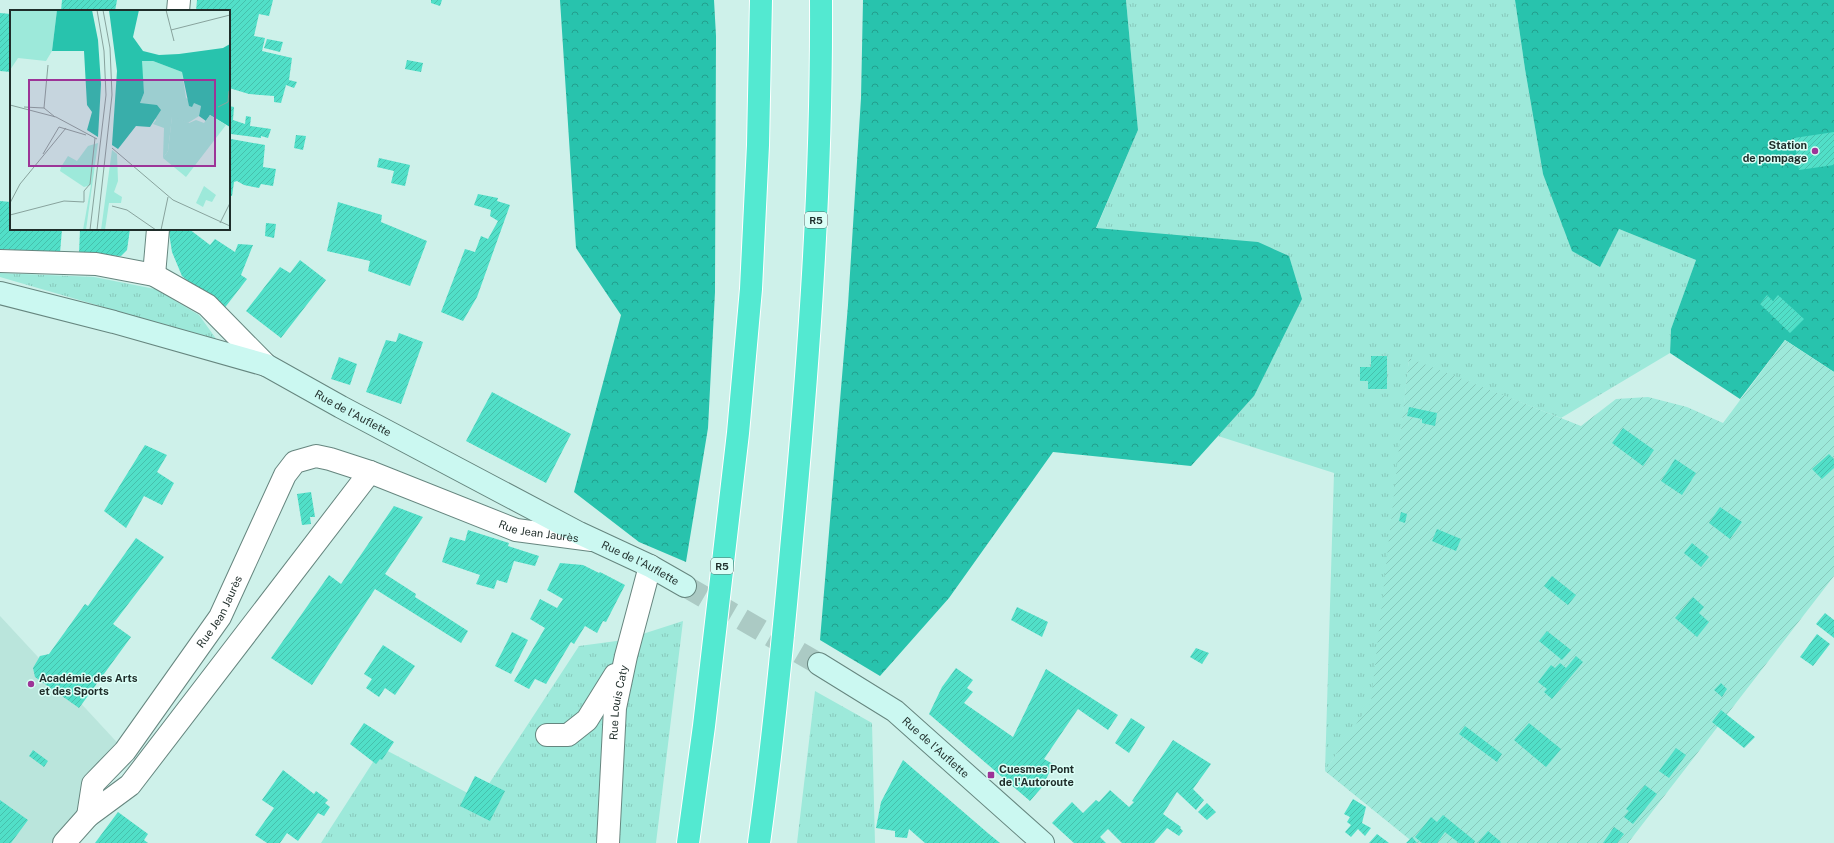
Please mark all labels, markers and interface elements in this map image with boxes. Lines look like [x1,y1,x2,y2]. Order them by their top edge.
inset map [10,10,230,230]
place label: Station de pompage [1743,139,1807,164]
marker: Station de pompage [1810,146,1820,156]
road number: R5 [805,212,827,228]
street label: Rue de l'Auflette [313,388,393,438]
street label: Rue Jean Jaurès [497,518,580,544]
street label: Rue de l'Auflette [600,538,681,587]
road number: R5 [711,558,733,574]
street label: Rue Jean Jaurès [194,573,244,650]
street label: Rue Louis Caty [607,664,630,740]
place label: Académie des Arts et des Sports [39,672,138,697]
marker: Académie des Arts et des Sports [26,679,36,689]
street label: Rue de l'Auflette [900,715,972,780]
place label: Cuesmes Pont de l'Autoroute [999,763,1075,788]
marker: Cuesmes Pont de l'Autoroute [986,770,996,780]

